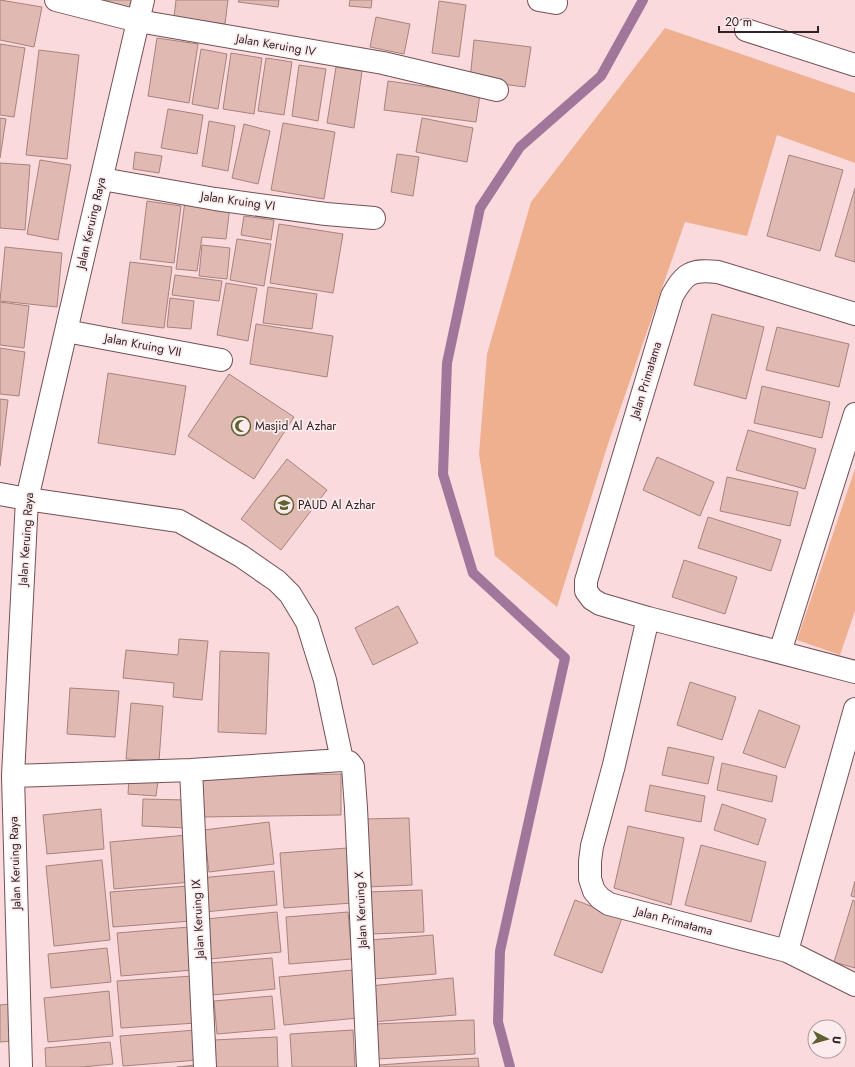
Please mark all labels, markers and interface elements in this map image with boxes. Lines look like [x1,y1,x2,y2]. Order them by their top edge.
scale bar [719,8,818,34]
text: 20 m [725,13,752,31]
street label: Jalan Keruing IV [233,29,317,61]
street label: Jalan Keruing Raya [71,175,110,273]
street label: Jalan Kruing VI [198,187,276,215]
street label: Jalan Kruing VII [101,328,183,361]
street label: Jalan Primatama [625,339,666,423]
mosque icon: Masjid Al Azhar [230,415,252,437]
place label: Masjid Al Azhar [255,417,337,435]
street label: Jalan Keruing Raya [14,492,38,588]
school or university icon: PAUD Al Azhar [273,494,295,516]
place label: PAUD Al Azhar [298,496,376,514]
street label: Jalan Keruing Raya [4,816,26,912]
street label: Jalan Keruing X [350,871,372,951]
street label: Jalan Keruing IX [187,878,209,961]
street label: Jalan Primatama [631,901,715,940]
north arrow [807,1019,847,1059]
text: U [829,1035,845,1045]

